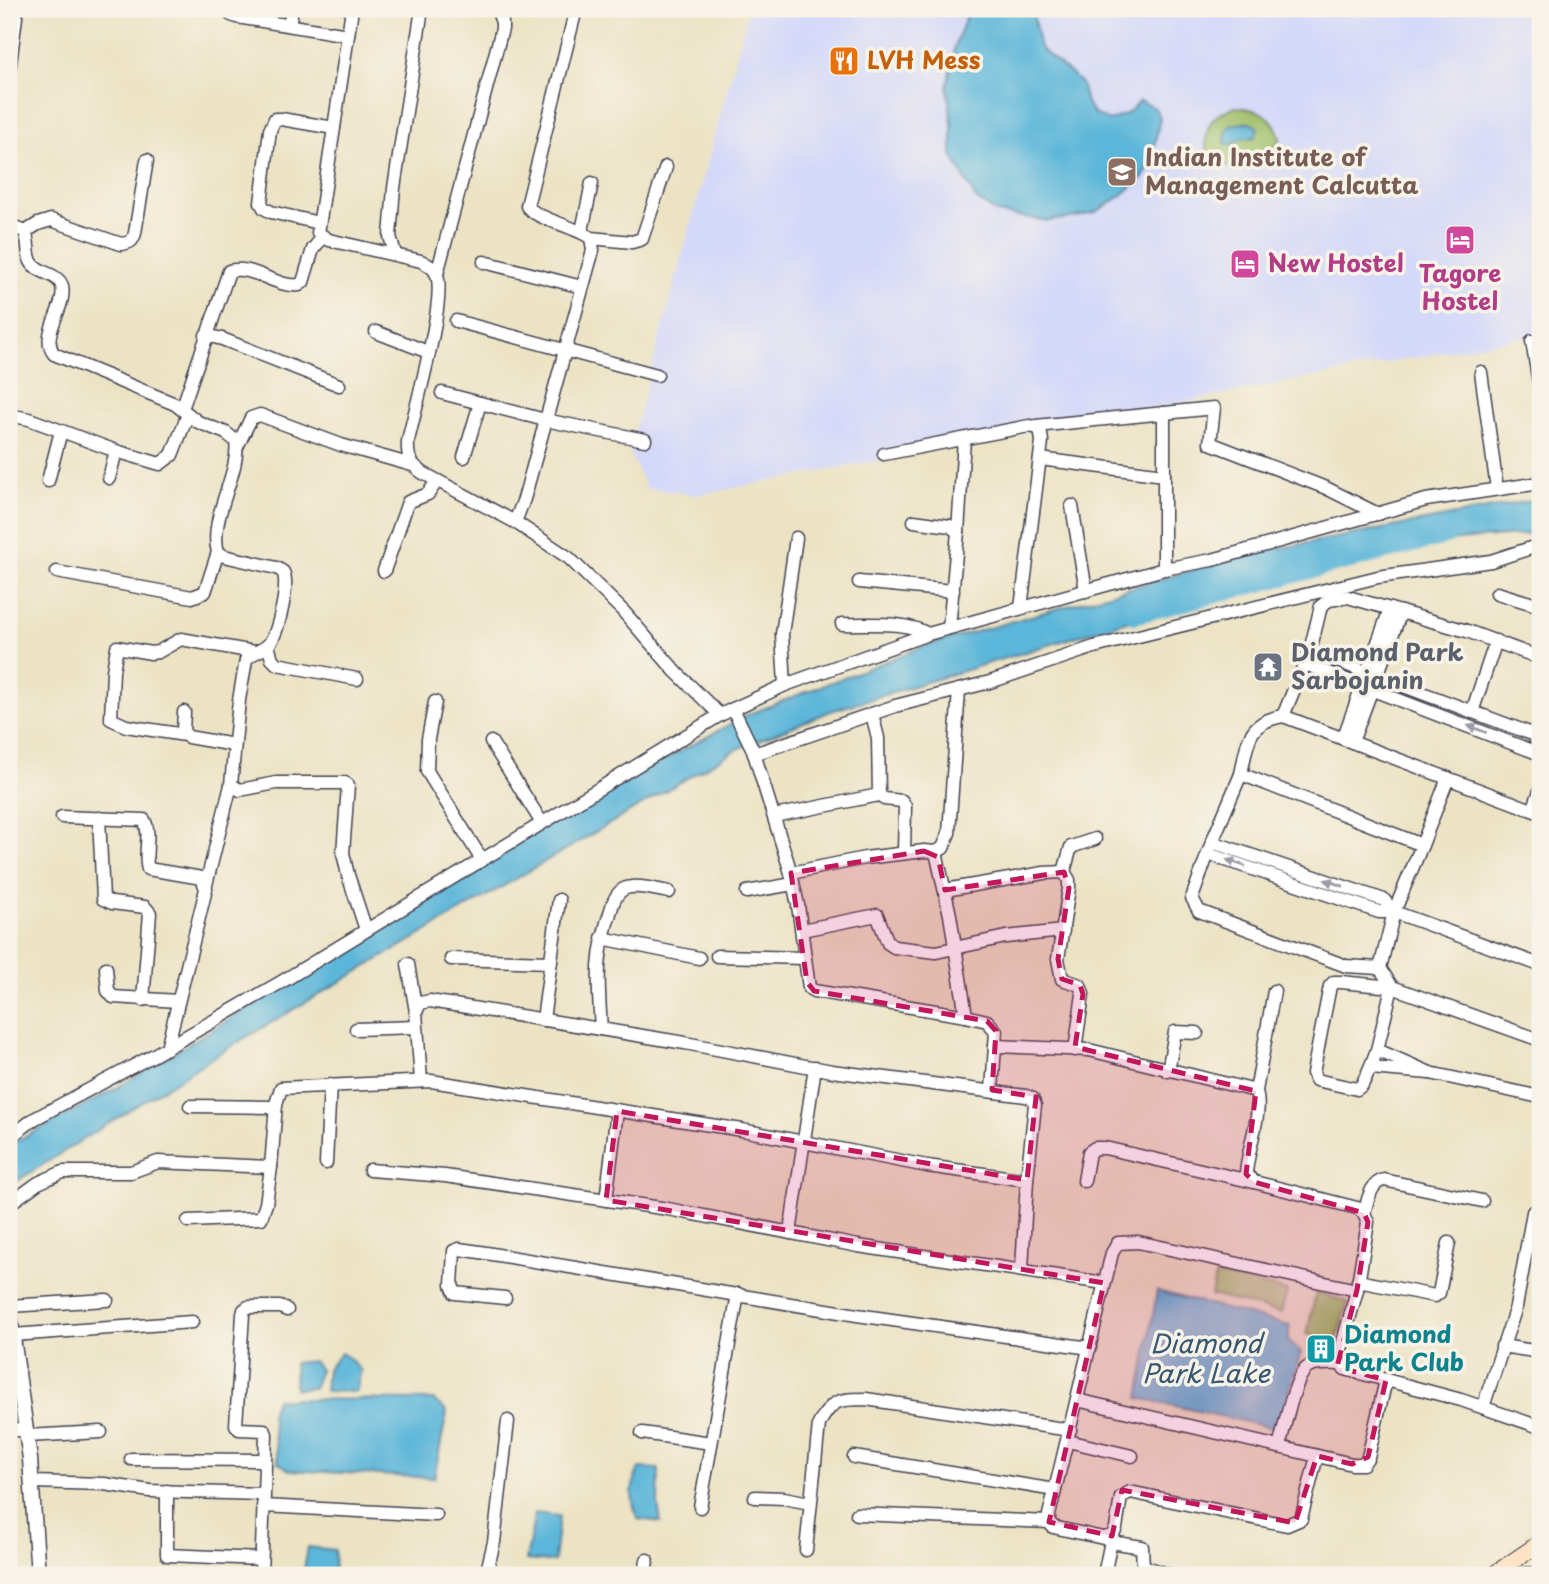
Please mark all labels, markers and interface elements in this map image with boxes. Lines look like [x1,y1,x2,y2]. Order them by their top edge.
place label: LVH Mess [867,41,981,77]
restaurant icon: LVH Mess [827,44,861,78]
place label: Indian Institute of Management Calcutta [1145,138,1419,202]
school or university icon: Indian Institute of Management Calcutta [1105,155,1139,189]
hotel icon: Tagore Hostel [1443,223,1477,257]
place label: New Hostel [1268,244,1404,280]
hotel icon: New Hostel [1228,247,1262,281]
place label: Tagore Hostel [1419,254,1501,318]
place label: Diamond Park Sarbojanin [1291,633,1464,697]
temple icon: Diamond Park Sarbojanin [1251,650,1285,684]
one-way arrow [1466,724,1487,735]
one-way arrow [1225,857,1246,868]
one-way arrow [1324,877,1345,888]
place label: Diamond Park Club [1344,1315,1464,1379]
water label: Diamond Park Lake [1142,1323,1271,1392]
building icon: Diamond Park Club [1304,1332,1338,1366]

